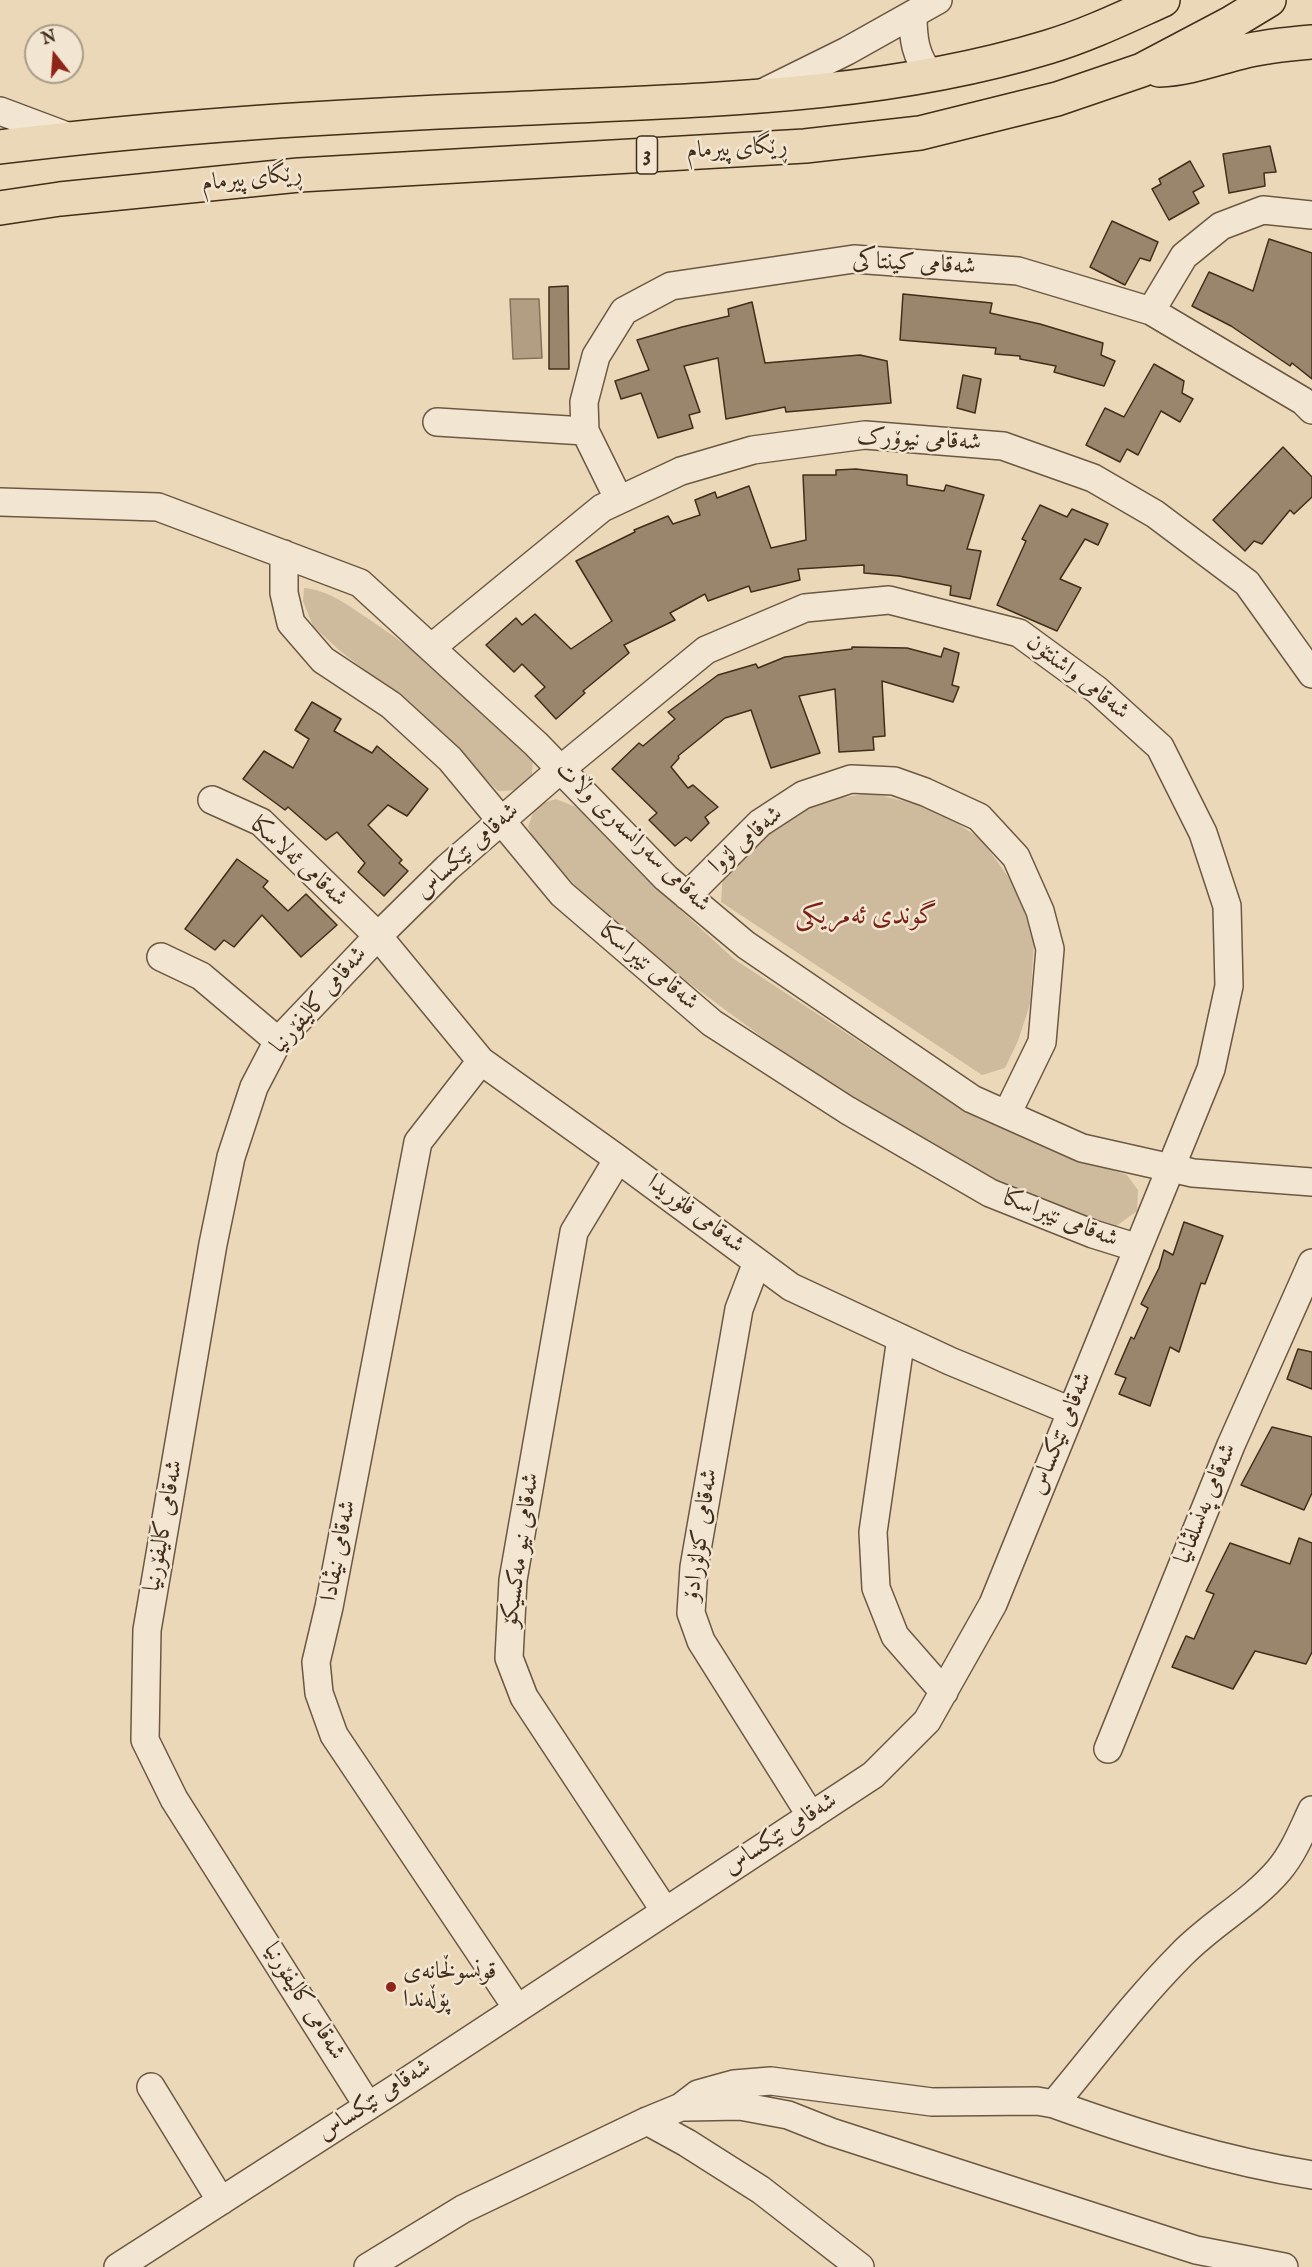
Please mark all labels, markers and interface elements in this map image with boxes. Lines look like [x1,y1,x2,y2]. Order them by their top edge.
north arrow [24,24,84,84]
text: N [40,27,59,50]
street label: ڕێگای پیرمام [686,133,788,167]
road number: 3 [636,136,658,174]
street label: ڕێگای پیرمام [200,160,304,200]
street label: شەقامی کینتاکی [852,247,976,283]
street label: شەقامی نیوۆرک [856,423,982,459]
street label: شەقامی واشنتۆن [1020,629,1134,727]
street label: شەقامی سەرانسەری وڵات [548,756,716,920]
street label: شەقامی تێکساس [410,798,526,906]
street label: شەقامی لۆوا [704,801,790,881]
street label: شەقامی ئەلاسکا [243,812,353,914]
district label: گوندی ئەمریکی [795,901,937,933]
street label: شەقامی نێبراسکا [592,918,704,1018]
street label: شەقامی کالیفۆرنیا [266,941,374,1061]
street label: شەقامی فلۆریدا [641,1169,749,1261]
street label: شەقامی نێبراسکا [998,1185,1122,1255]
street label: شەقامی تێکساس [1024,1368,1100,1500]
street label: شەقامی پەنسلڤانیا [1170,1440,1244,1568]
street label: شەقامی کالیفۆرنیا [139,1458,191,1594]
street label: شەقامی کۆلۆرادۆ [678,1467,726,1603]
street label: شەقامی نیو مەکسیکۆ [497,1471,547,1629]
street label: شەقامی نیڤادا [316,1498,364,1604]
street label: شەقامی تێکساس [719,1788,843,1882]
street label: شەقامی کالیفۆرنیا [256,1938,350,2066]
place label: قونسوڵخانەی پۆڵەندا [403,1959,496,2015]
marker: قونسوڵخانەی پۆڵەندا [384,1980,398,1994]
street label: شەقامی تێکساس [313,2054,437,2148]

